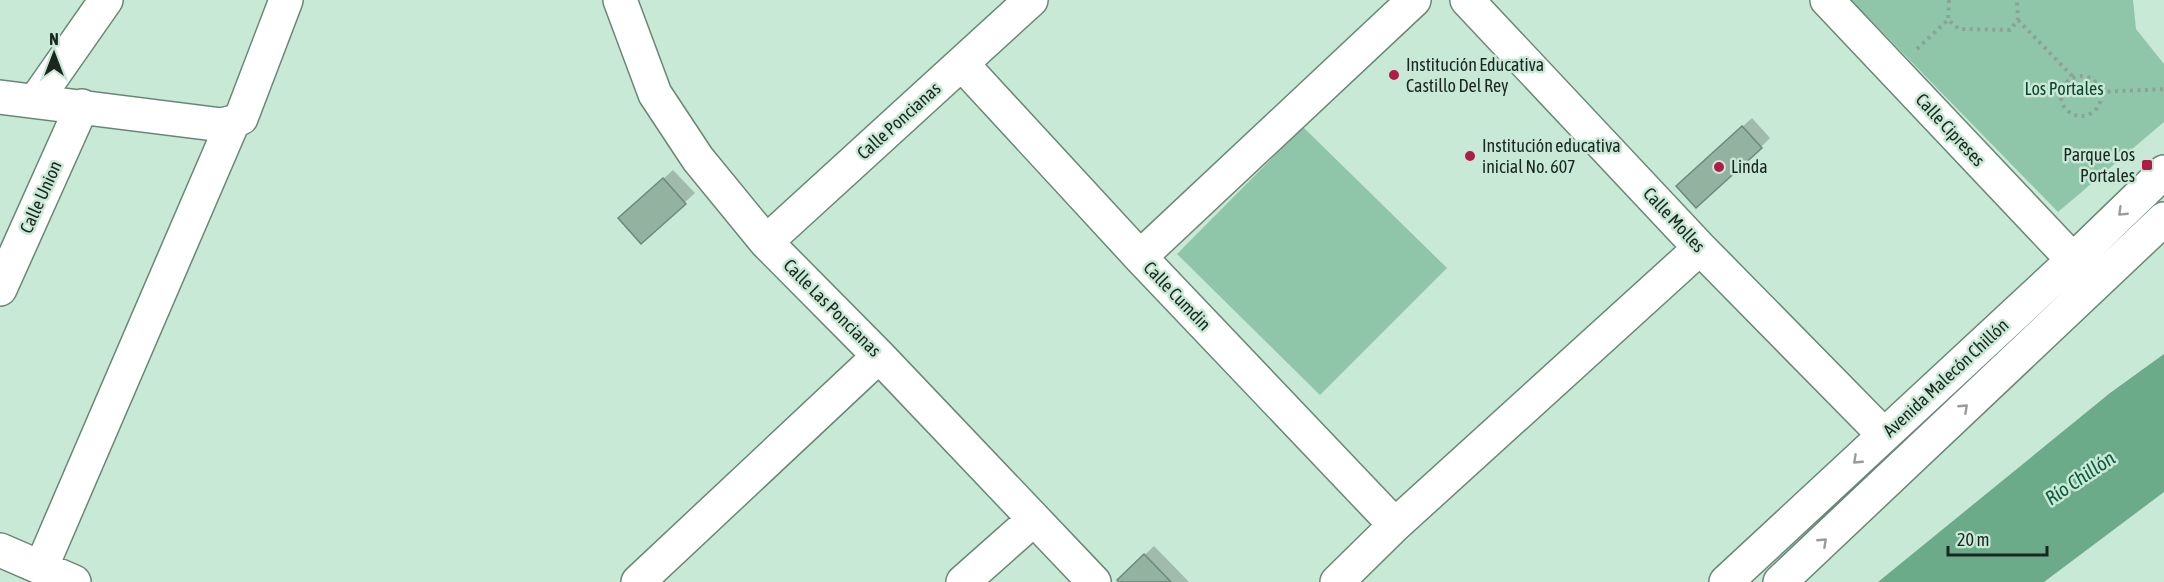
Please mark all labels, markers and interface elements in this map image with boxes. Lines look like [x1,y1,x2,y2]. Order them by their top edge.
north arrow [24,24,84,84]
text: N [49,30,59,48]
place label: Institución Educativa Castillo Del Rey [1406,54,1544,96]
marker: Institución Educativa Castillo Del Rey [1387,68,1401,82]
street label: Calle Poncianas [853,78,945,164]
park label: Los Portales [2024,78,2104,99]
street label: Calle Cipreses [1911,89,1989,170]
place label: Institución educativa inicial No. 607 [1482,135,1621,177]
place label: Parque Los Portales [2063,144,2135,186]
marker: Institución educativa inicial No. 607 [1463,149,1477,163]
place label: Linda [1731,156,1768,177]
street label: Calle Union [15,157,66,236]
marker: Parque Los Portales [2140,158,2154,172]
marker: Linda [1712,160,1726,174]
street label: Calle Molles [1639,183,1710,256]
one-way arrow [2118,205,2129,216]
street label: Calle Las Poncianas [779,255,885,361]
street label: Calle Cumdin [1139,257,1215,334]
street label: Avenida Malecón Chillón [1879,314,2013,441]
one-way arrow [1958,404,1968,415]
water label: Río Chillón [2040,446,2119,509]
one-way arrow [1853,453,1864,464]
scale bar [1948,519,2047,557]
text: 20 m [1957,529,1989,550]
one-way arrow [1816,538,1826,549]

